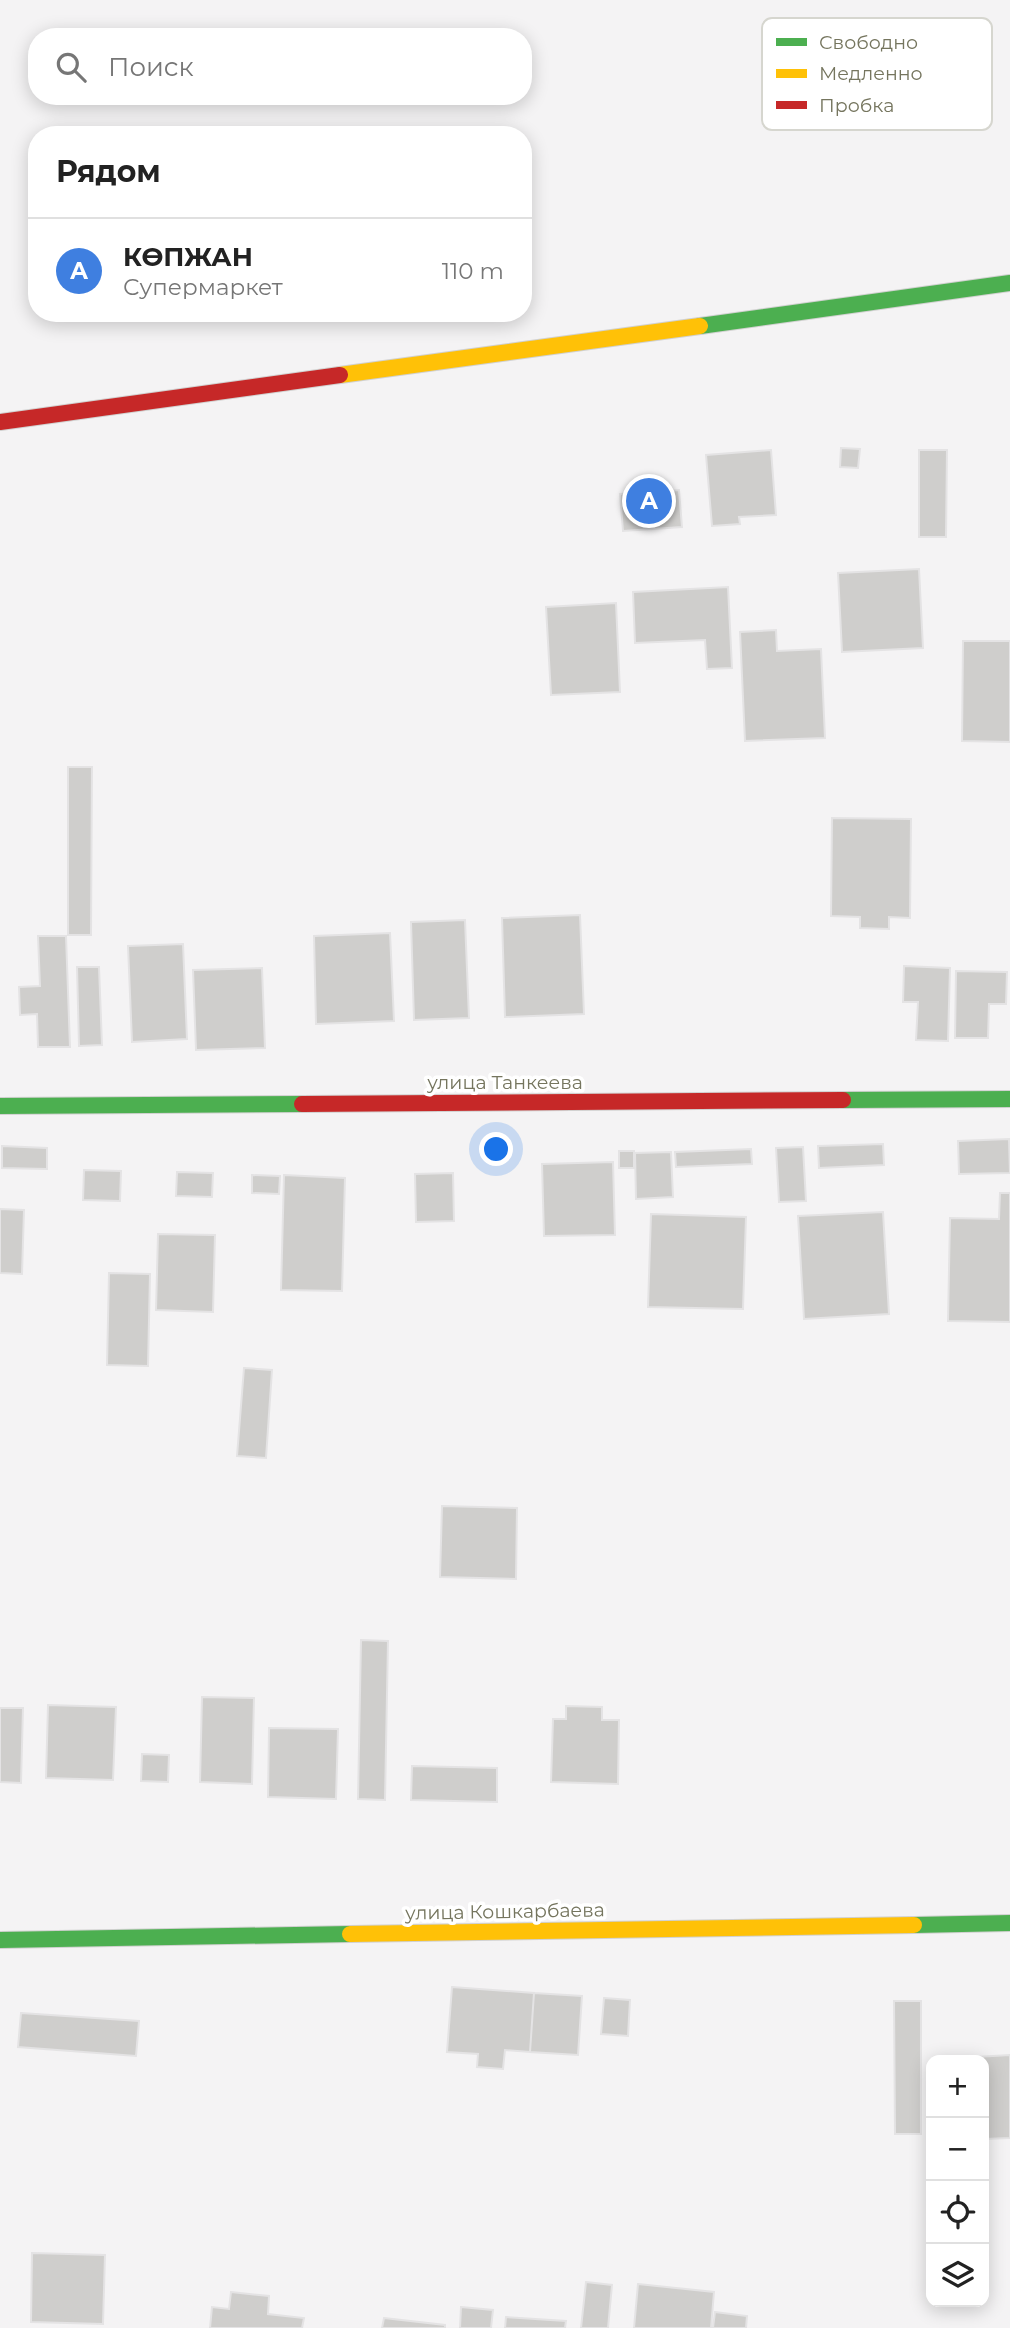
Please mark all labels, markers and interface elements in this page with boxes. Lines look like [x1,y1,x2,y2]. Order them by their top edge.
legend [762,18,992,130]
search box [28,28,532,105]
text: Свободно [819,31,918,54]
icon: search [52,48,90,86]
text: Поиск [108,51,194,83]
text: Медленно [819,62,923,85]
text: Пробка [819,94,894,117]
text: Рядом [56,153,161,190]
text: КӨПЖАН [123,241,253,273]
text: A [70,257,88,285]
text: 110 m [442,257,504,285]
text: Супермаркет [123,273,283,301]
pin: A [626,475,672,527]
street label: улица Танкеева [426,1071,583,1094]
your location [479,1132,513,1166]
street label: улица Кошкарбаева [404,1898,605,1925]
map controls [926,2055,989,2307]
button: + [926,2055,989,2118]
button: − [926,2118,989,2181]
button: locate [926,2181,989,2244]
button: layers [926,2244,989,2307]

